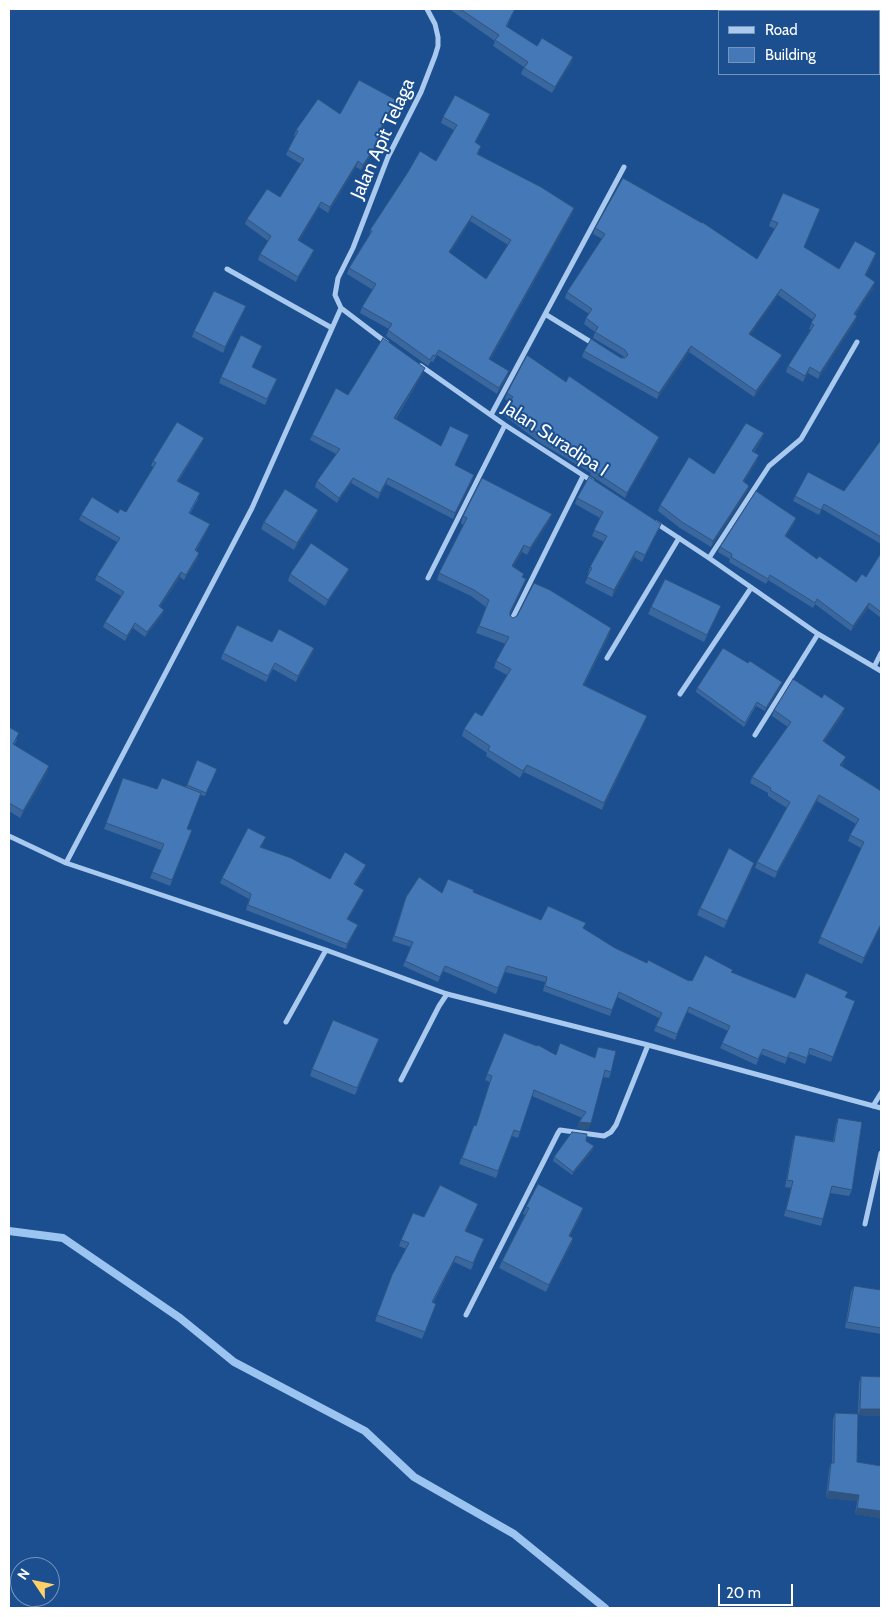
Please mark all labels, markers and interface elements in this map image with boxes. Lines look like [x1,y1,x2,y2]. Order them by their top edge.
legend [718,10,880,75]
text: Road [765,21,798,39]
text: Building [765,46,816,64]
street label: Jalan Apit Telaga [346,75,420,203]
street label: Jalan Suradipa I [498,396,612,482]
north arrow [10,1557,60,1607]
text: N [13,1565,34,1583]
scale bar [720,1574,795,1606]
text: 20 m [726,1584,761,1602]

